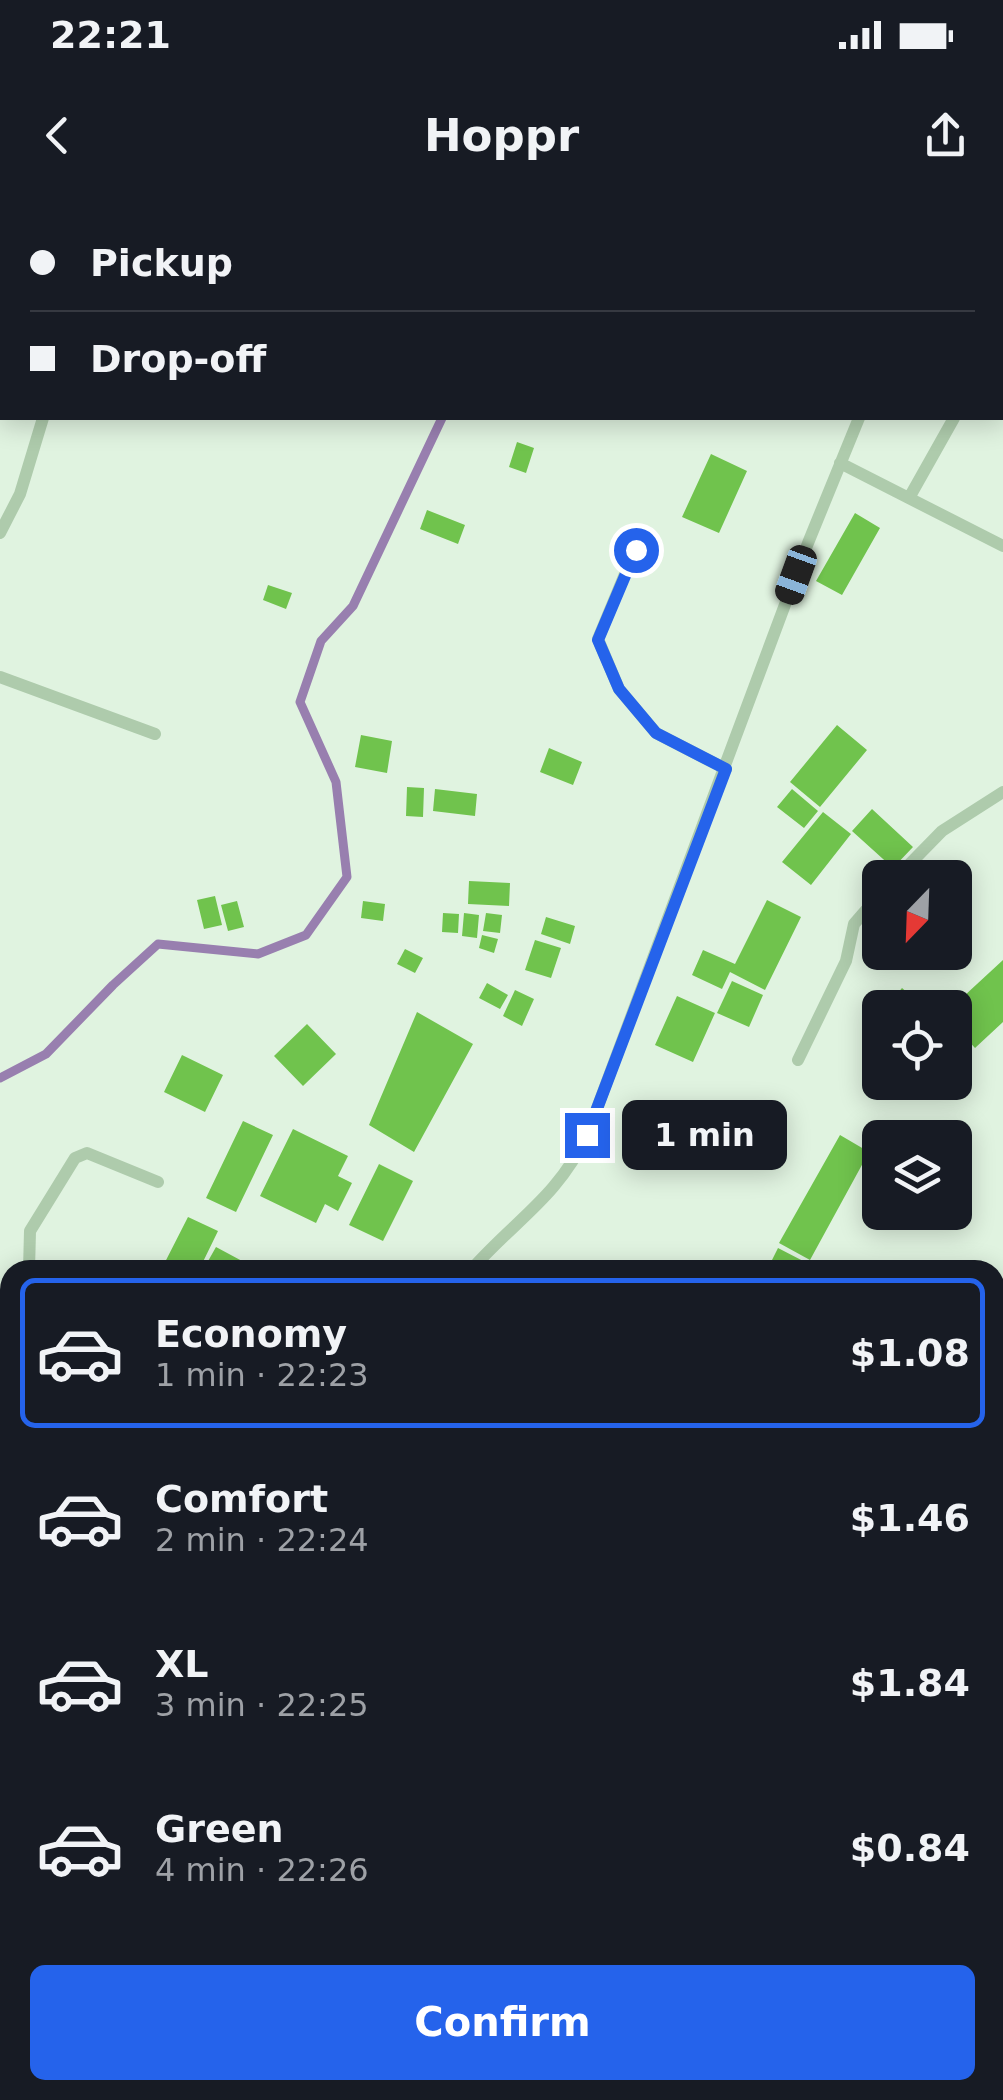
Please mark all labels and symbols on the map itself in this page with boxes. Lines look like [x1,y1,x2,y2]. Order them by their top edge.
route start [614,528,659,573]
car [772,542,820,608]
north arrow [862,860,972,970]
callout: 1 min [622,1100,787,1170]
route end [565,1113,610,1158]

